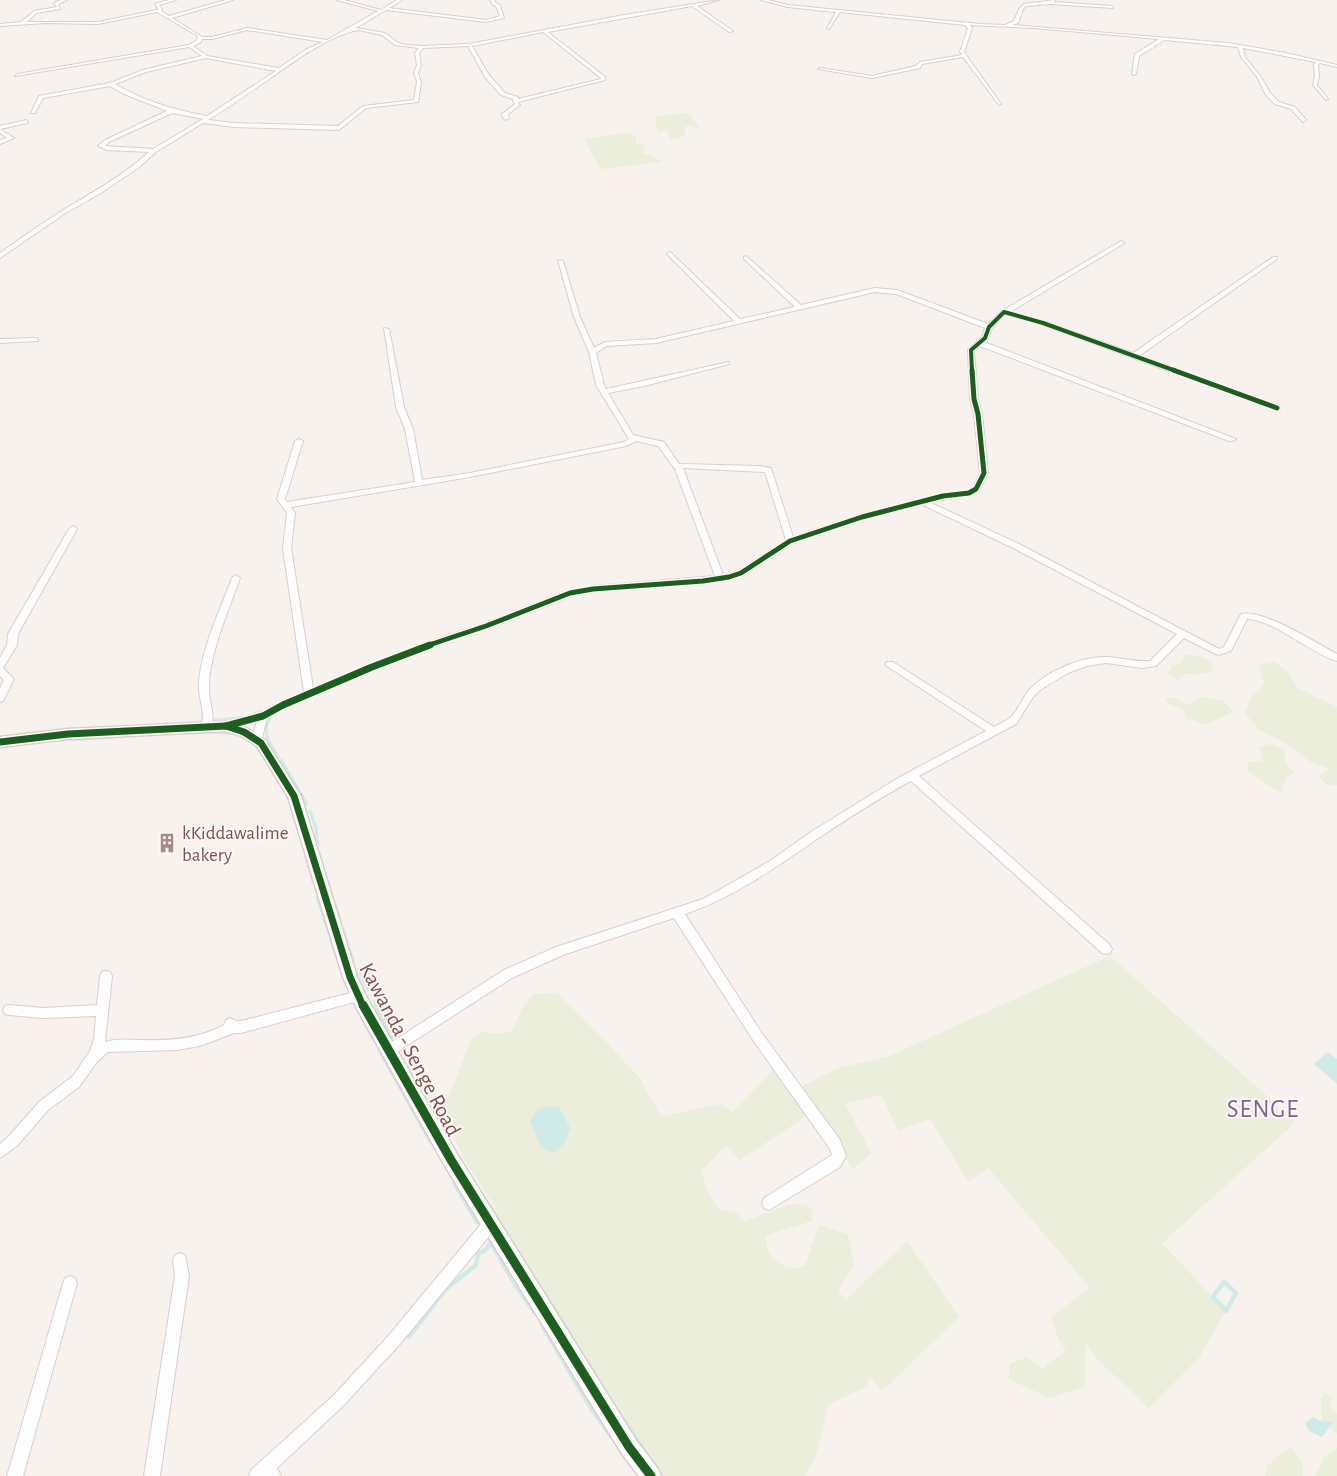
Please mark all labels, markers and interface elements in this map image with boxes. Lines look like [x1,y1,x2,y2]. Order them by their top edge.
place label: kKiddawalime bakery [182,824,288,865]
building icon: kKiddawalime bakery [156,832,178,854]
street label: Kawanda - Senge Road [355,959,465,1140]
district label: SENGE [1227,1097,1299,1122]

